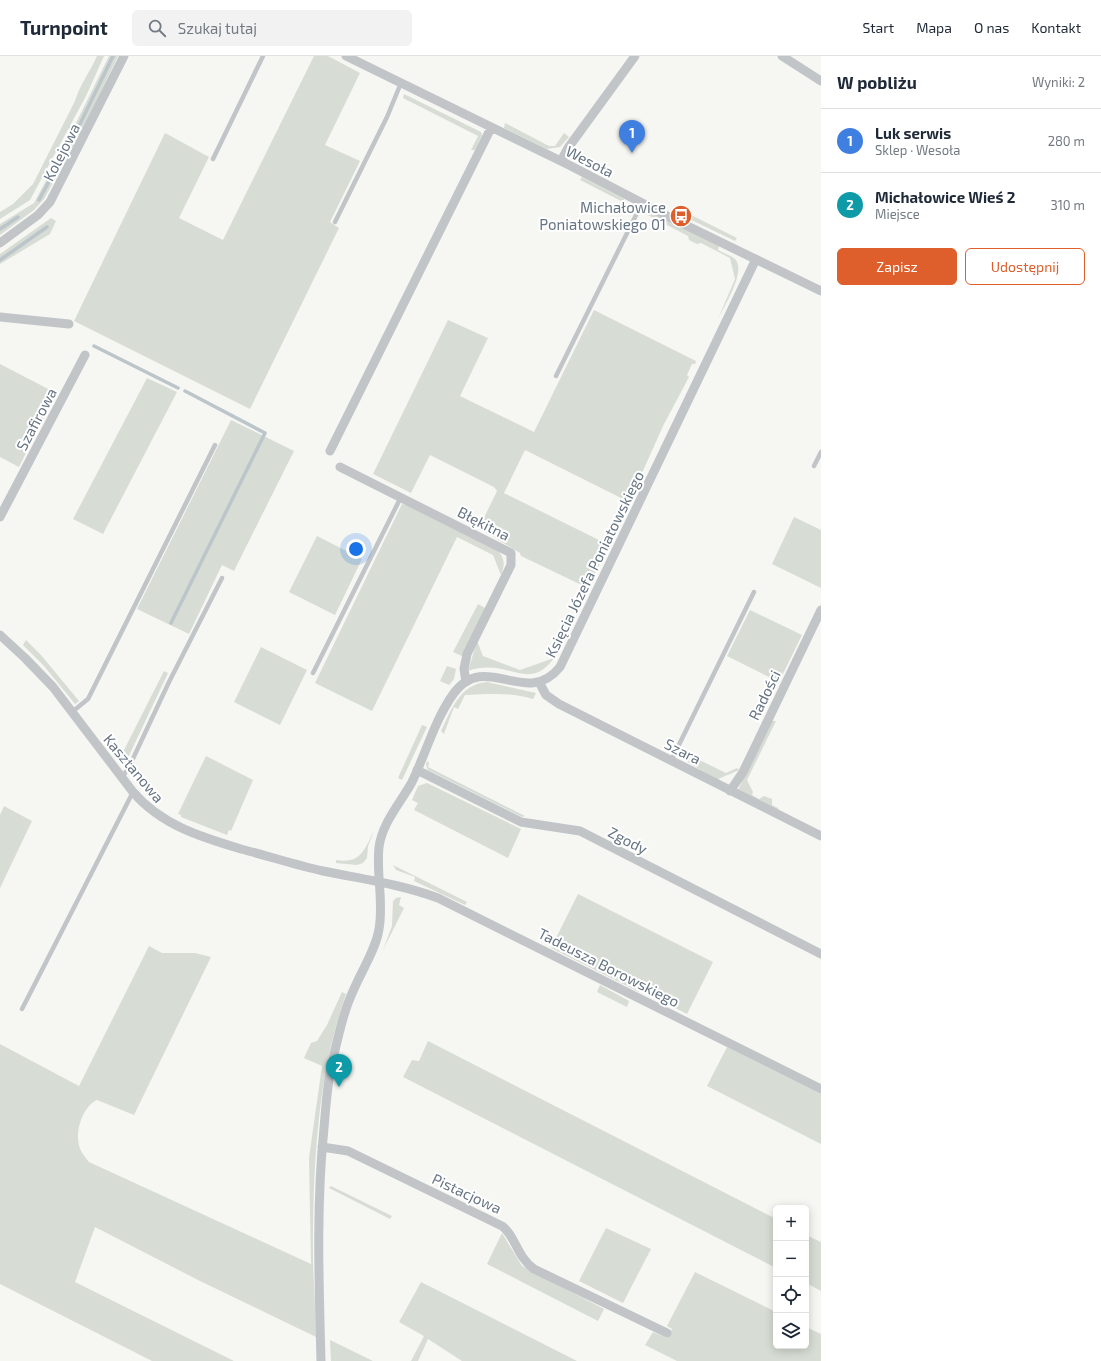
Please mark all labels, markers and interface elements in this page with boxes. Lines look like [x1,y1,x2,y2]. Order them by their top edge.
search box [132,10,412,46]
text: Turnpoint [20,16,108,39]
icon: search [146,17,168,39]
text: Szukaj tutaj [178,19,257,37]
text: Start [862,19,894,36]
text: Mapa [916,19,952,36]
text: O nas [974,19,1009,36]
text: Kontakt [1031,19,1081,36]
text: W pobliżu [837,72,917,92]
text: Wyniki: 2 [1032,74,1085,90]
street label: Kolejowa [39,120,84,184]
pin: 1 [619,120,645,153]
text: Luk serwis [875,124,951,142]
text: 1 [847,133,853,149]
text: 280 m [1048,133,1085,149]
street label: Wesoła [563,141,617,181]
text: Sklep · Wesoła [875,142,960,158]
text: Michałowice Wieś 2 [875,188,1015,206]
text: 2 [846,197,854,213]
text: 310 m [1050,197,1085,213]
place label: Michałowice Poniatowskiego 01 [539,198,666,233]
bus stop icon: Michałowice Poniatowskiego 01 [668,203,694,229]
text: Miejsce [875,206,920,222]
button: Zapisz [837,248,957,285]
button: Udostępnij [965,248,1085,285]
street label: Szafirowa [12,385,60,453]
street label: Księcia Józefa Poniatowskiego [541,468,647,660]
street label: Błękitna [455,502,513,544]
your location [346,539,366,559]
street label: Radości [744,667,784,723]
street label: Kasztanowa [100,730,168,806]
street label: Szara [662,734,704,768]
street label: Zgody [605,822,651,858]
street label: Tadeusza Borowskiego [535,924,683,1010]
pin: 2 [326,1054,352,1087]
street label: Pistacjowa [429,1169,504,1218]
map controls [773,1205,809,1349]
button: + [773,1205,809,1241]
button: − [773,1241,809,1277]
button: locate [773,1277,809,1313]
button: layers [773,1313,809,1349]

